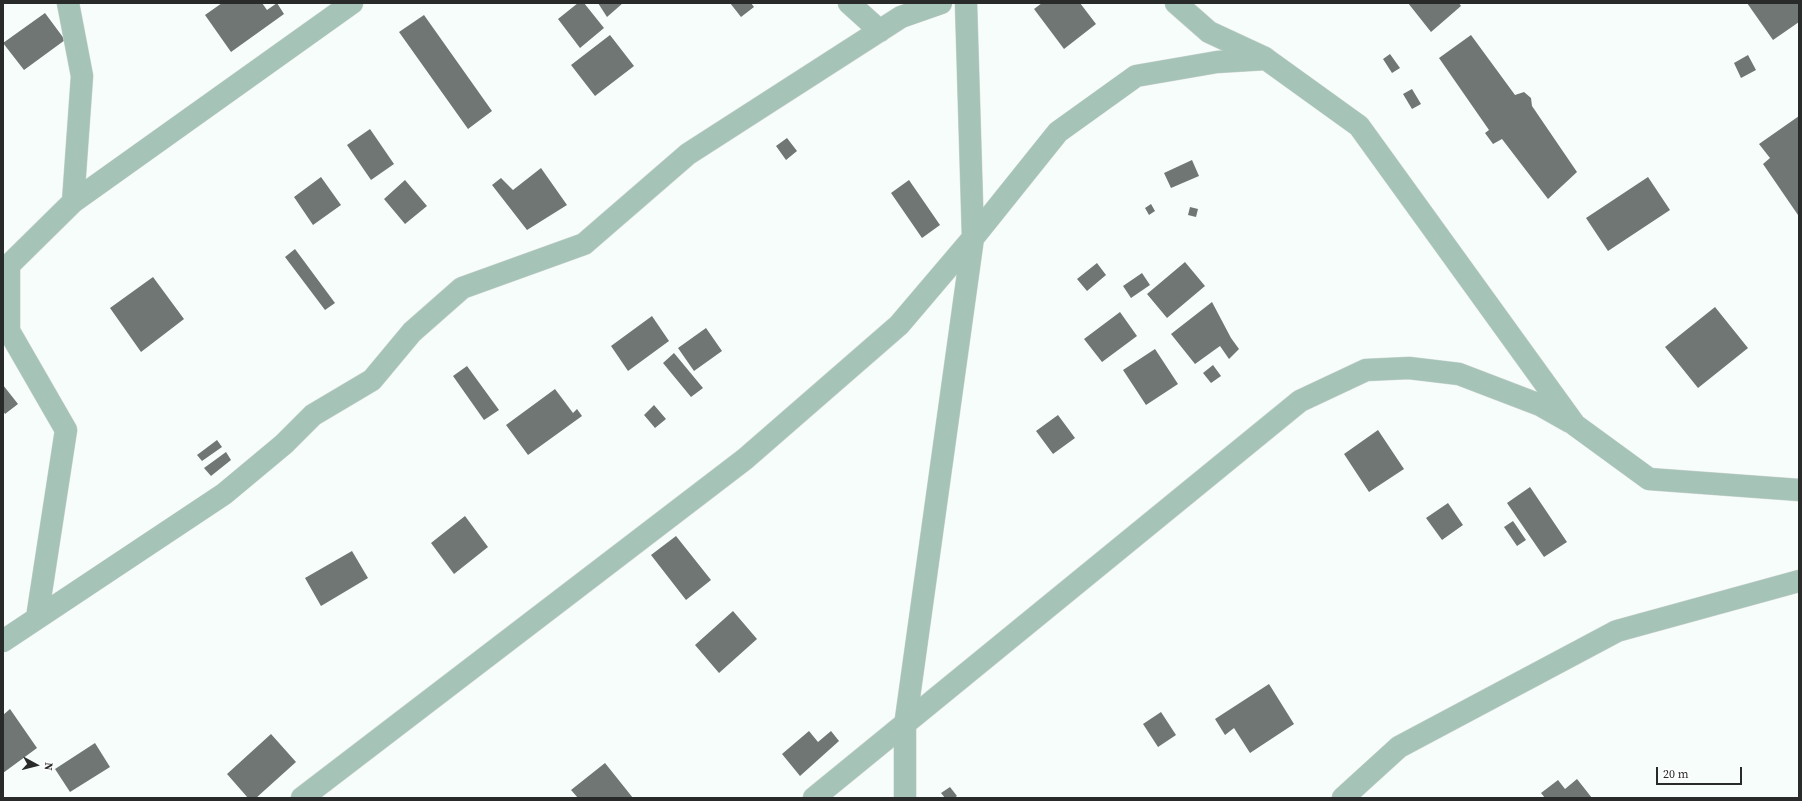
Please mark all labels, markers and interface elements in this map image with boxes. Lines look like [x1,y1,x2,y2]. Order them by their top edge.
north arrow [16,745,56,785]
scale bar [1658,759,1744,785]
text: N [40,762,56,771]
text: 20 m [1663,766,1689,782]

